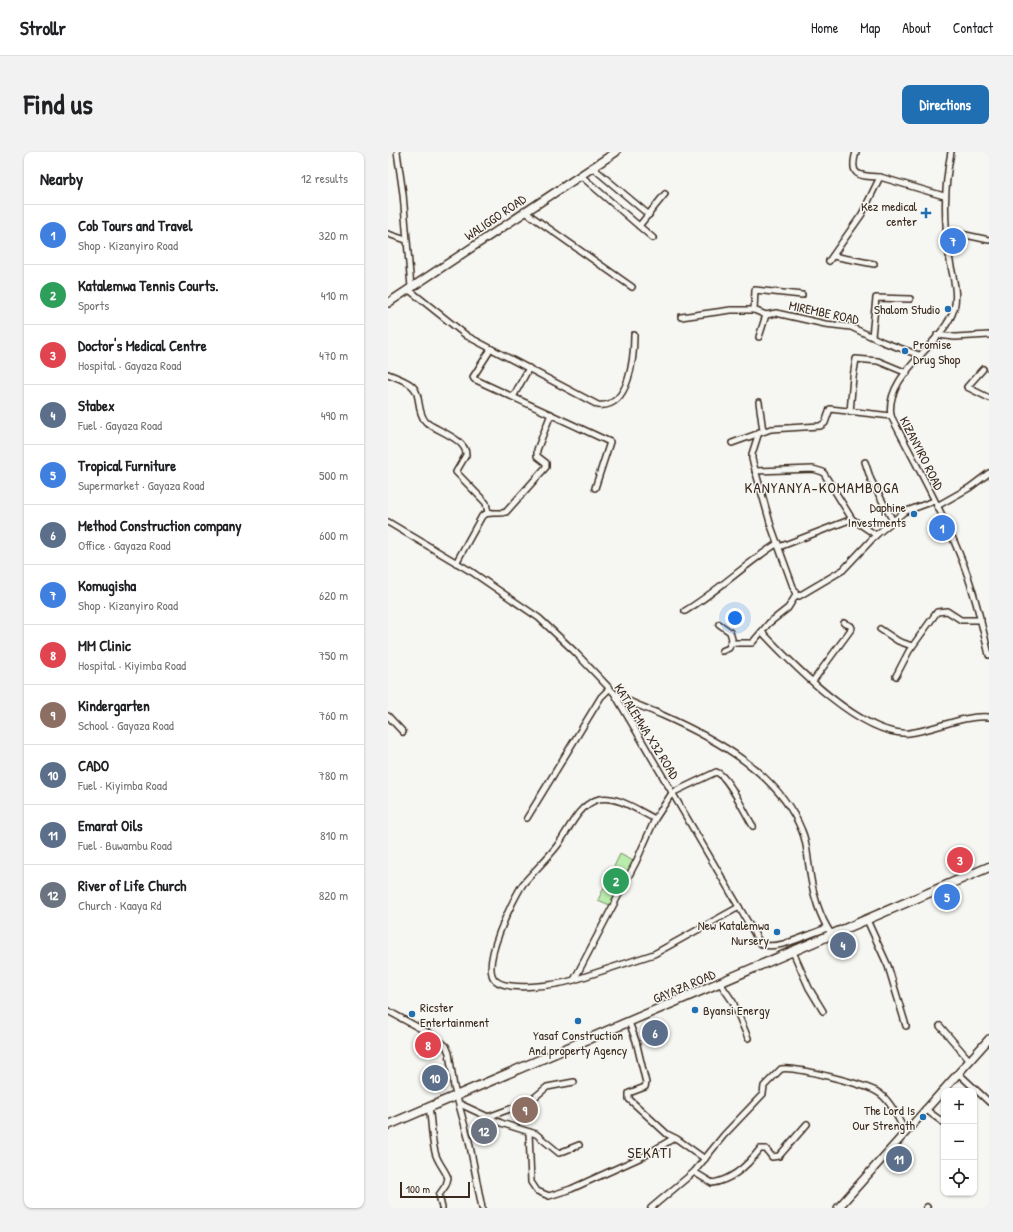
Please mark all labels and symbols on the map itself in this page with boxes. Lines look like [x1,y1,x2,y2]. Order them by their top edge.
street label: WALIGGO ROAD [461,189,530,244]
place label: Kez medical center [861,197,918,230]
marker: Kez medical center [920,207,932,219]
pin: 7 [940,226,966,256]
street label: MIREMBE ROAD [787,296,861,328]
place label: Shalom Studio [874,300,940,318]
marker: Shalom Studio [943,304,953,314]
place label: Promise Drug Shop [913,335,961,368]
marker: Promise Drug Shop [900,346,910,356]
street label: KIZANYIRO ROAD [896,413,949,494]
district label: KANYANYA-KOMAMBOGA [745,477,899,498]
place label: Daphine Investments [848,498,906,531]
marker: Daphine Investments [909,509,919,519]
pin: 1 [929,513,955,543]
your location [725,608,745,628]
street label: KATALEMWA X32 ROAD [610,680,684,783]
pin: 3 [947,845,973,875]
pin: 2 [603,866,629,896]
pin: 5 [934,882,960,912]
place label: New Katalemwa Nursery [698,916,769,949]
marker: New Katalemwa Nursery [772,927,782,937]
pin: 4 [830,930,856,960]
street label: GAYAZA ROAD [650,964,719,1007]
place label: Ricster Entertainment [420,998,490,1031]
place label: Byansi Energy [703,1001,771,1019]
marker: Byansi Energy [690,1005,700,1015]
marker: Ricster Entertainment [407,1009,417,1019]
marker: Yasaf Construction And property Agency [573,1016,583,1026]
pin: 6 [642,1018,668,1048]
place label: Yasaf Construction And property Agency [529,1026,628,1059]
pin: 8 [415,1030,441,1060]
pin: 10 [422,1063,448,1093]
pin: 9 [512,1095,538,1125]
place label: The Lord Is Our Strength [852,1101,916,1134]
marker: The Lord Is Our Strength [918,1112,928,1122]
pin: 12 [471,1116,497,1146]
district label: SEKATI [627,1142,673,1163]
pin: 11 [886,1144,912,1174]
scale bar [400,1180,470,1199]

